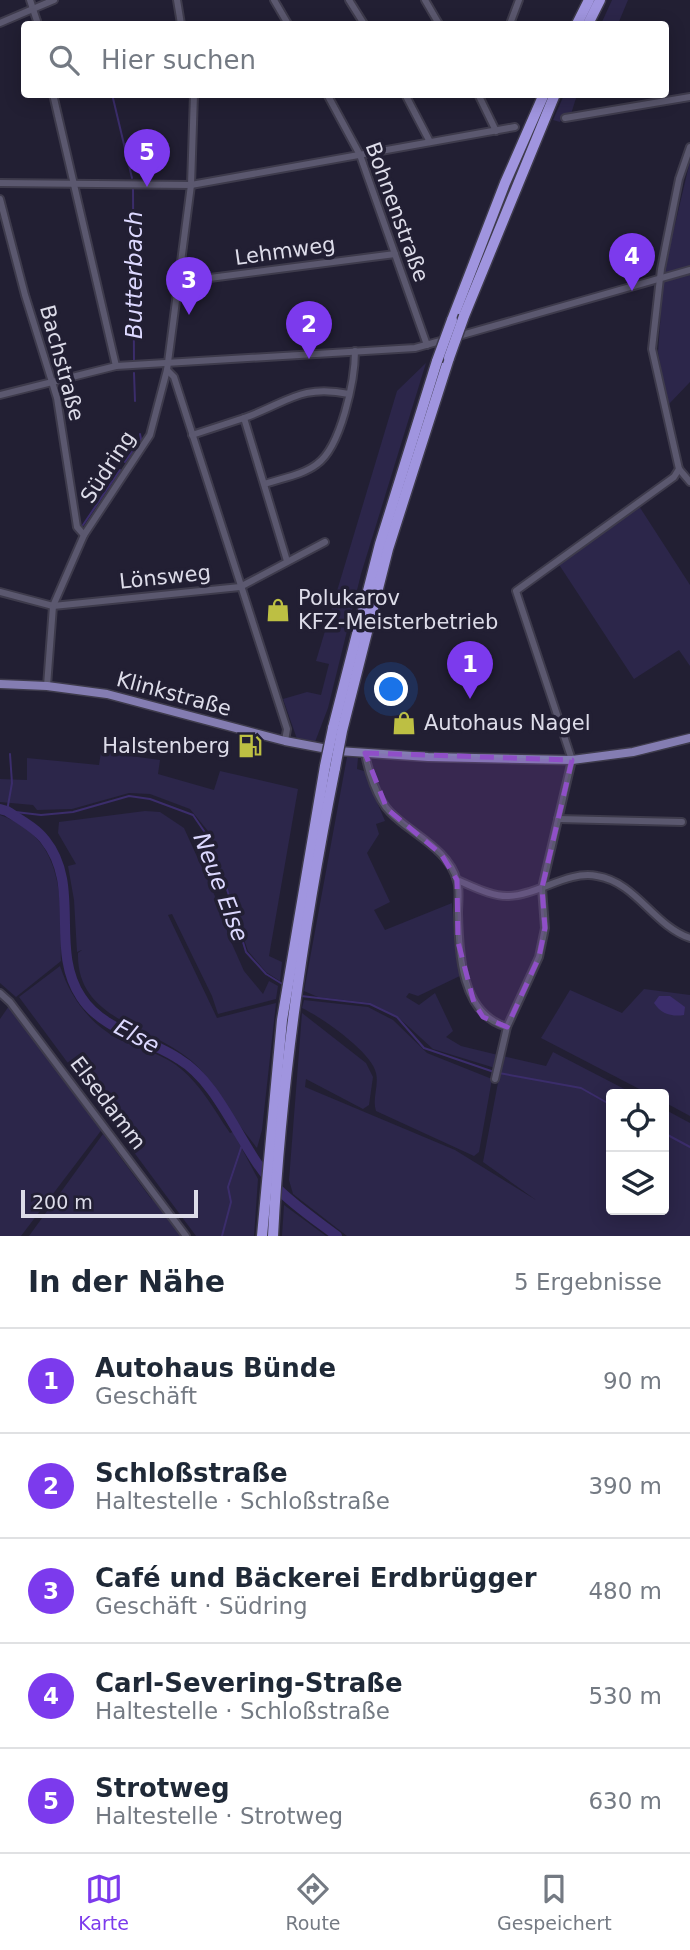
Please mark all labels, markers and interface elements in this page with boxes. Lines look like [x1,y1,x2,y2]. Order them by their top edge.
search box [21,21,669,98]
icon: search [45,41,83,79]
text: Hier suchen [101,45,256,75]
pin: 5 [124,129,170,187]
street label: Bohnenstraße [361,139,433,285]
water label: Butterbach [121,211,147,339]
street label: Lehmweg [233,232,337,270]
pin: 4 [609,233,655,291]
pin: 3 [166,257,212,315]
pin: 2 [286,301,332,359]
street label: Bachstraße [35,302,89,424]
street label: Südring [76,426,140,508]
street label: Lönsweg [118,560,212,594]
place label: Polukarov KFZ-Meisterbetrieb [298,586,498,634]
shop icon: Polukarov KFZ-Meisterbetrieb [264,596,292,624]
pin: 1 [447,641,493,699]
street label: Klinkstraße [114,667,234,721]
your location [374,672,408,706]
shop icon: Autohaus Nagel [390,709,418,737]
place label: Autohaus Nagel [424,711,591,735]
fuel station icon: Halstenberg [236,732,264,760]
place label: Halstenberg [102,734,230,758]
water label: Neue Else [188,829,254,945]
water label: Else [110,1013,164,1059]
street label: Elsedamm [65,1052,151,1154]
map controls [606,1089,669,1215]
button: locate [606,1089,669,1152]
button: layers [606,1152,669,1215]
scale bar [21,1187,198,1219]
text: 200 m [32,1191,93,1213]
text: In der Nähe [28,1264,225,1299]
text: 5 Ergebnisse [514,1269,662,1295]
text: Autohaus Bünde [95,1353,336,1383]
text: 1 [43,1368,59,1394]
text: 90 m [603,1368,662,1394]
text: Geschäft [95,1383,197,1409]
text: Schloßstraße [95,1458,288,1488]
text: 2 [43,1473,59,1499]
text: 390 m [588,1473,662,1499]
text: Haltestelle · Schloßstraße [95,1488,390,1514]
text: Café und Bäckerei Erdbrügger [95,1563,537,1593]
text: 3 [43,1578,59,1604]
text: 480 m [588,1578,662,1604]
text: Geschäft · Südring [95,1593,308,1619]
text: Carl-Severing-Straße [95,1668,403,1698]
text: 4 [43,1683,59,1709]
text: 530 m [588,1683,662,1709]
text: Haltestelle · Schloßstraße [95,1698,390,1724]
text: Strotweg [95,1773,230,1803]
text: 5 [43,1788,59,1814]
text: 630 m [588,1788,662,1814]
text: Haltestelle · Strotweg [95,1803,343,1829]
tab: Karte [78,1870,129,1934]
tab: Route [285,1870,341,1934]
tab: Gespeichert [497,1870,612,1934]

